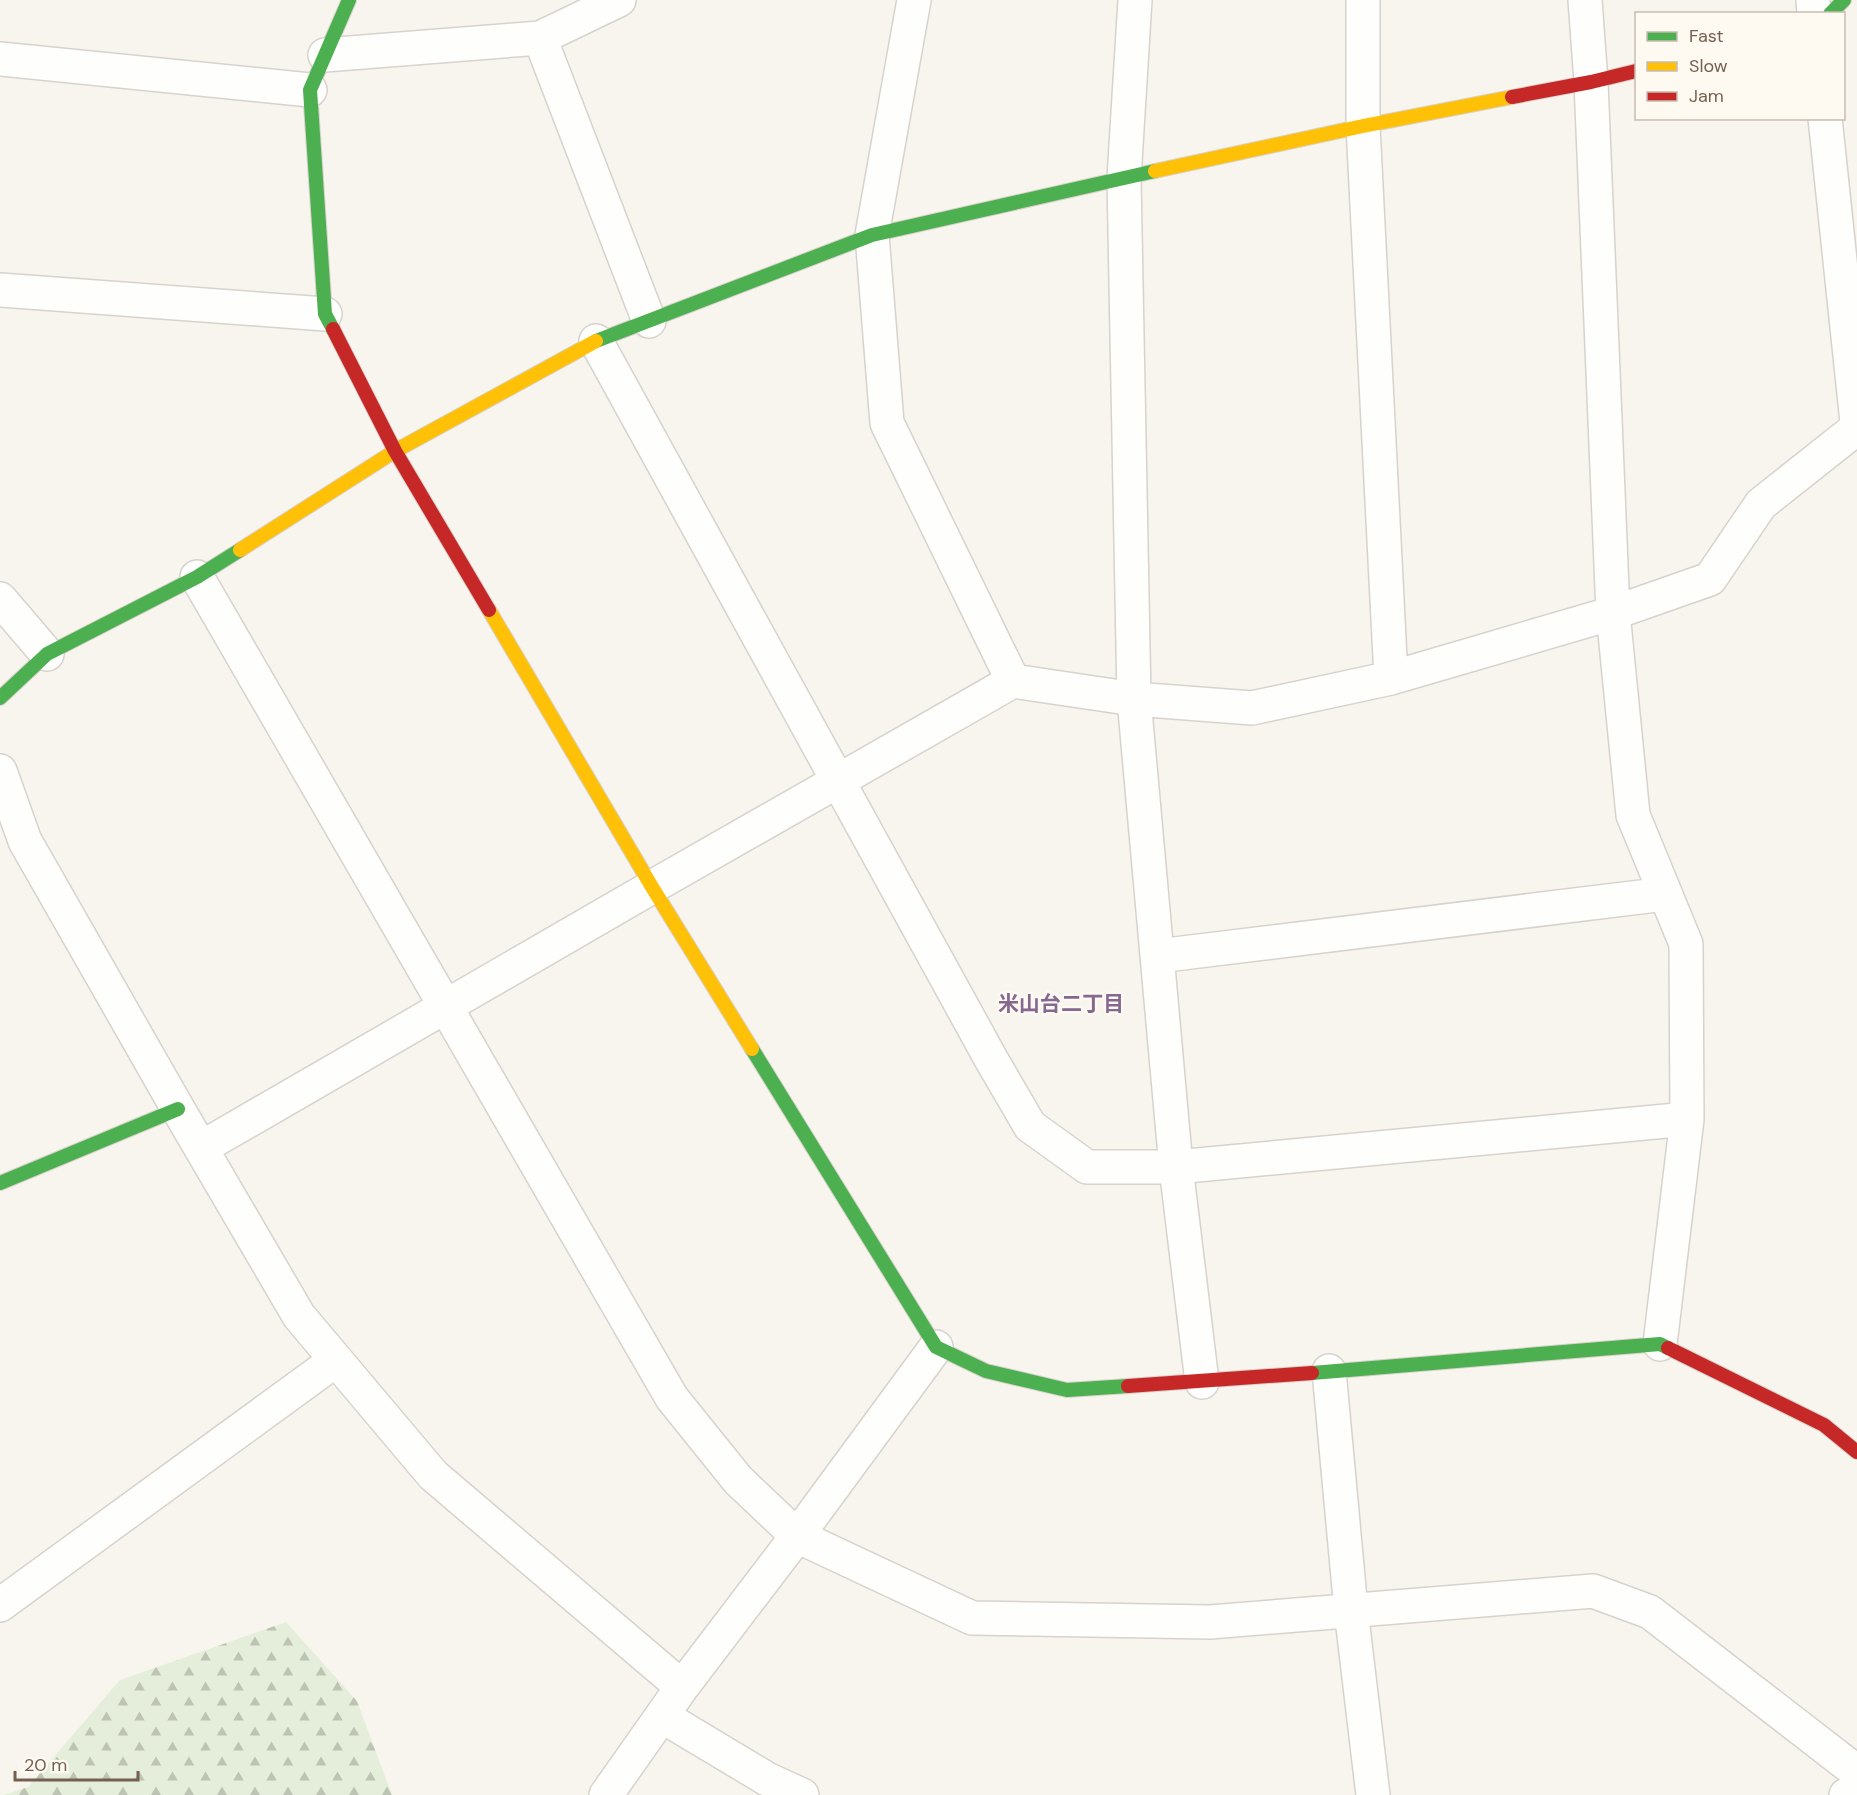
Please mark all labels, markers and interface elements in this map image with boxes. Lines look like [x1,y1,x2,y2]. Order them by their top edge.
legend [1635,12,1845,120]
text: Fast [1689,24,1724,48]
text: Slow [1689,54,1728,78]
text: Jam [1689,84,1724,108]
district label: 米山台二丁目 [998,990,1124,1018]
scale bar [15,1744,138,1782]
text: 20 m [24,1753,67,1777]

